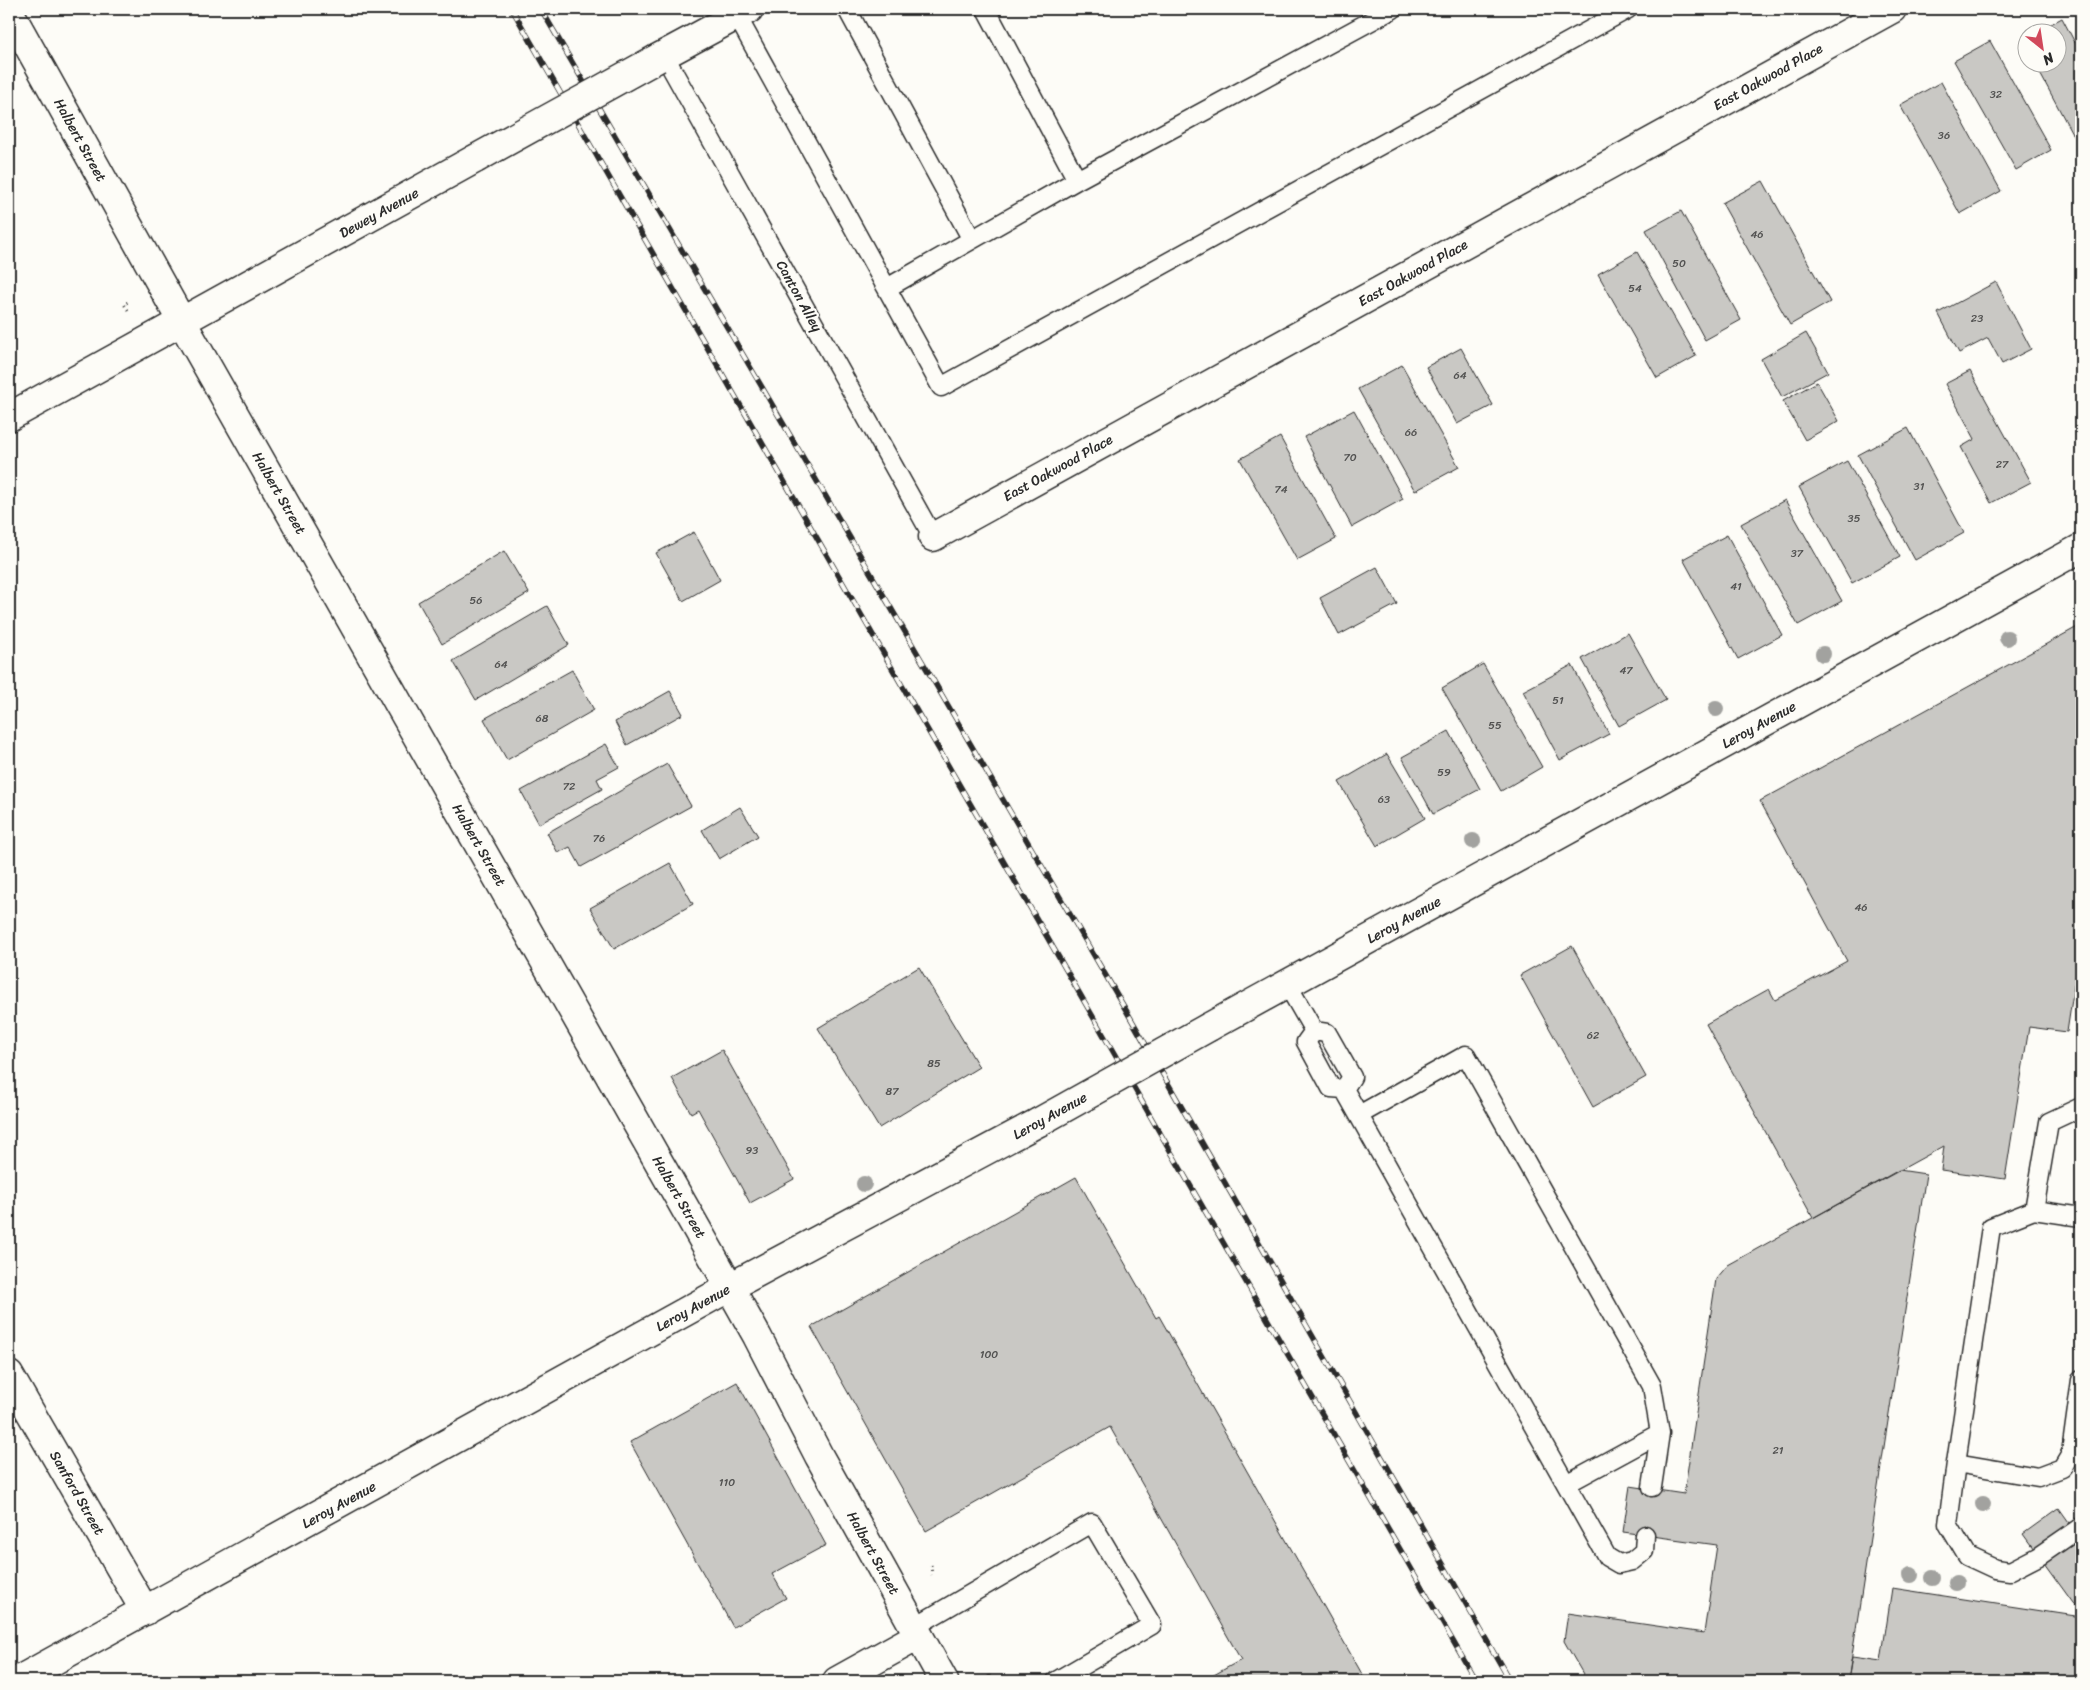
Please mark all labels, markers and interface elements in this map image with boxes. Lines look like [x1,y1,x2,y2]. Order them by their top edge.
north arrow [2018,22,2068,72]
street label: East Oakwood Place [1708,36,1828,118]
text: N [2038,45,2060,72]
house number: 32 [1990,85,2003,104]
street label: Halbert Street [47,94,113,186]
house number: 36 [1938,126,1950,145]
street label: Dewey Avenue [334,181,424,245]
house number: 46 [1750,225,1764,244]
street label: East Oakwood Place [1353,232,1473,314]
house number: 50 [1672,254,1686,273]
street label: Canton Alley [769,255,829,337]
house number: 54 [1628,279,1642,298]
house number: 23 [1971,309,1983,328]
house number: 64 [1453,366,1467,385]
house number: 66 [1405,423,1417,442]
street label: East Oakwood Place [998,427,1118,509]
street label: Halbert Street [245,447,313,539]
house number: 70 [1343,448,1357,467]
house number: 27 [1996,455,2009,474]
house number: 31 [1914,477,1925,496]
house number: 74 [1274,480,1288,499]
house number: 35 [1848,509,1861,528]
house number: 37 [1791,544,1804,563]
house number: 41 [1730,577,1742,596]
house number: 56 [470,591,482,610]
house number: 64 [494,655,508,674]
house number: 47 [1619,661,1633,680]
house number: 51 [1552,691,1564,710]
street label: Leroy Avenue [1717,694,1801,756]
house number: 68 [536,709,549,728]
house number: 55 [1488,716,1502,735]
house number: 59 [1437,763,1451,782]
house number: 72 [563,777,576,796]
house number: 63 [1378,790,1390,809]
street label: Halbert Street [445,799,513,891]
house number: 76 [593,829,605,848]
street label: Leroy Avenue [1362,889,1446,951]
house number: 46 [1854,898,1868,917]
house number: 62 [1587,1026,1600,1045]
house number: 85 [927,1054,941,1073]
house number: 87 [886,1082,899,1101]
street label: Leroy Avenue [1008,1085,1092,1147]
house number: 93 [746,1141,758,1160]
street label: Halbert Street [645,1151,713,1243]
street label: Leroy Avenue [651,1277,735,1339]
house number: 100 [980,1345,998,1364]
house number: 21 [1772,1441,1784,1460]
street label: Sanford Street [43,1446,111,1540]
house number: 110 [719,1473,735,1492]
street label: Leroy Avenue [297,1474,381,1536]
street label: Halbert Street [840,1507,906,1599]

